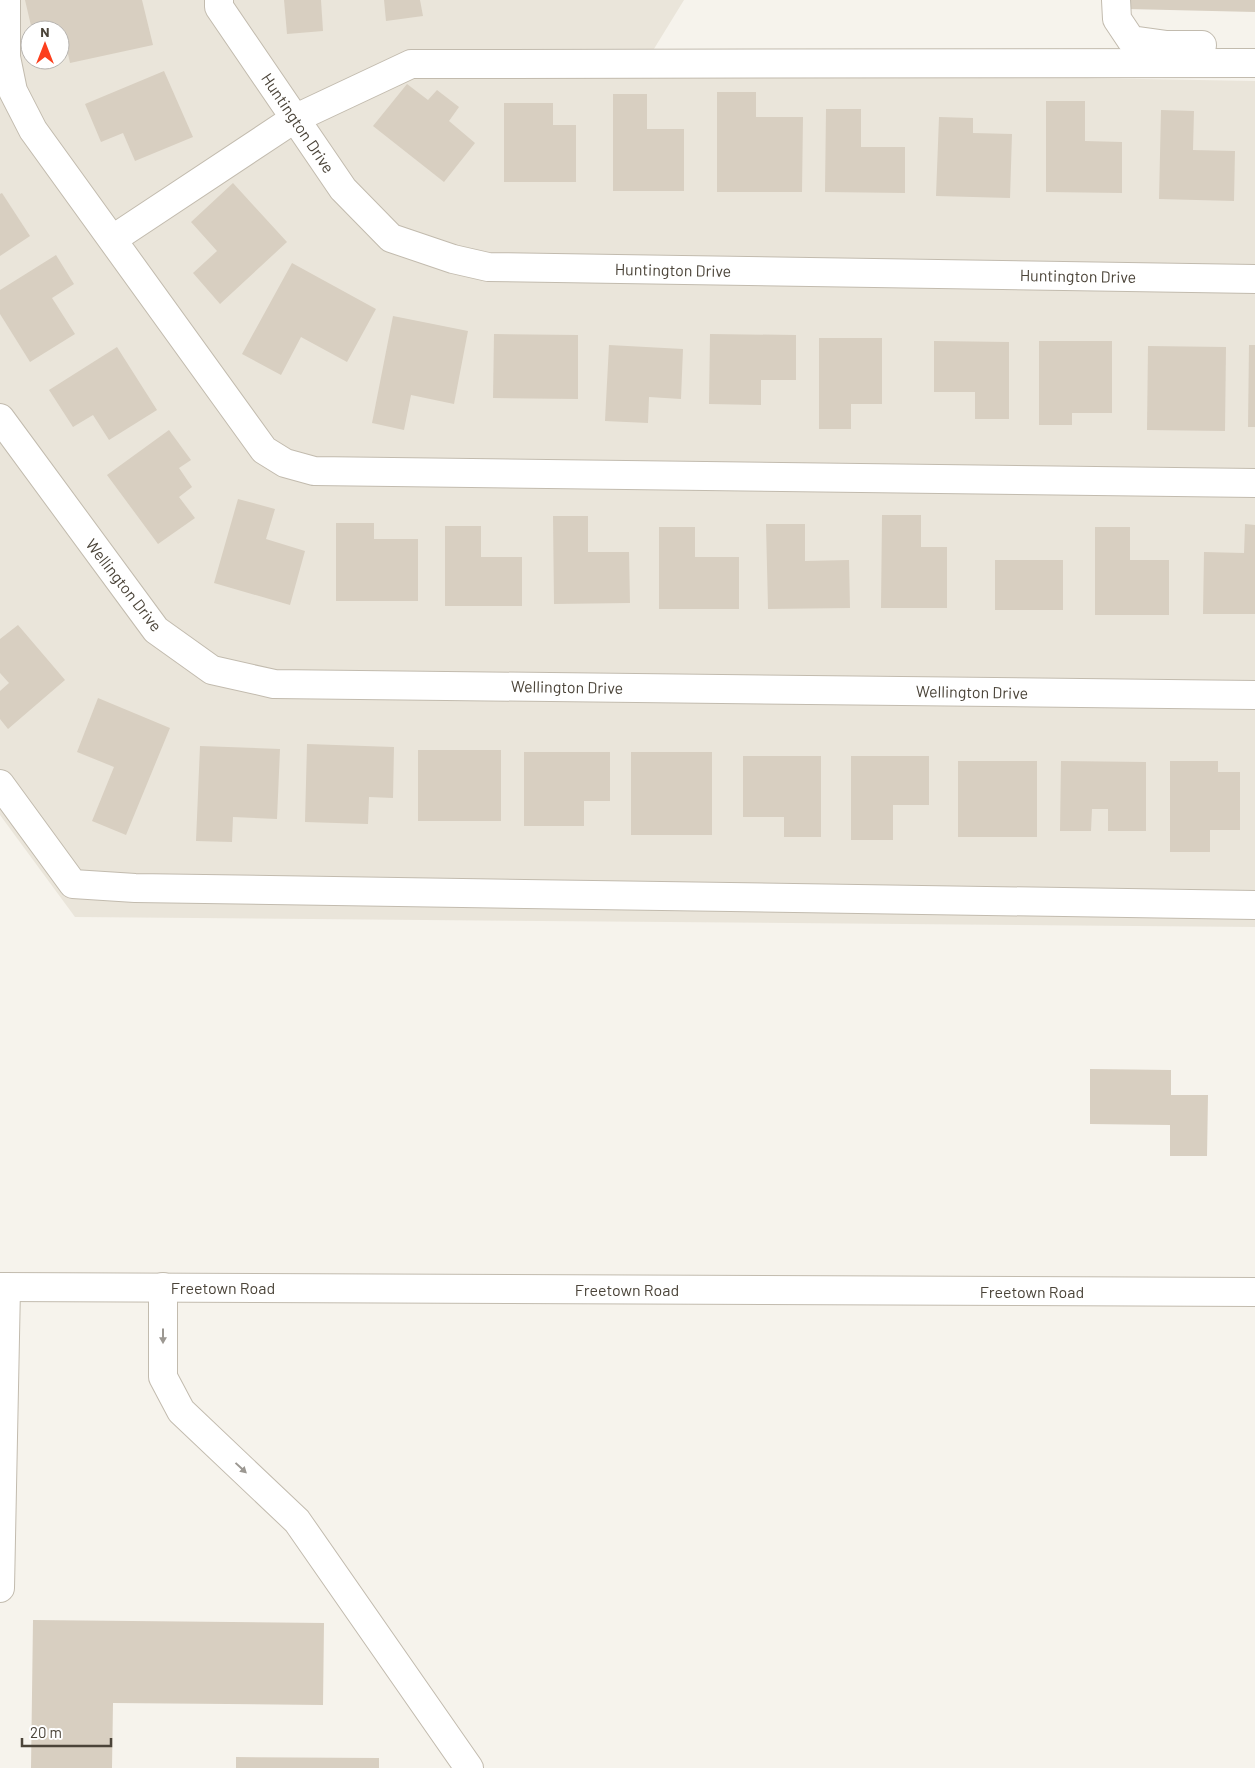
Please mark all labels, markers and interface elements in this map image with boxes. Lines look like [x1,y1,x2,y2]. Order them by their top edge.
north arrow [20,20,70,70]
text: N [40,23,50,40]
street label: Huntington Drive [258,69,339,176]
street label: Huntington Drive [615,259,731,280]
street label: Huntington Drive [1020,265,1136,286]
street label: Wellington Drive [82,535,166,635]
street label: Wellington Drive [511,676,623,697]
street label: Wellington Drive [916,681,1028,702]
street label: Freetown Road [171,1278,275,1297]
street label: Freetown Road [575,1280,679,1299]
street label: Freetown Road [980,1282,1084,1301]
one-way arrow [159,1328,167,1344]
one-way arrow [235,1462,247,1474]
scale bar [22,1716,111,1748]
text: 20 m [30,1723,62,1741]

